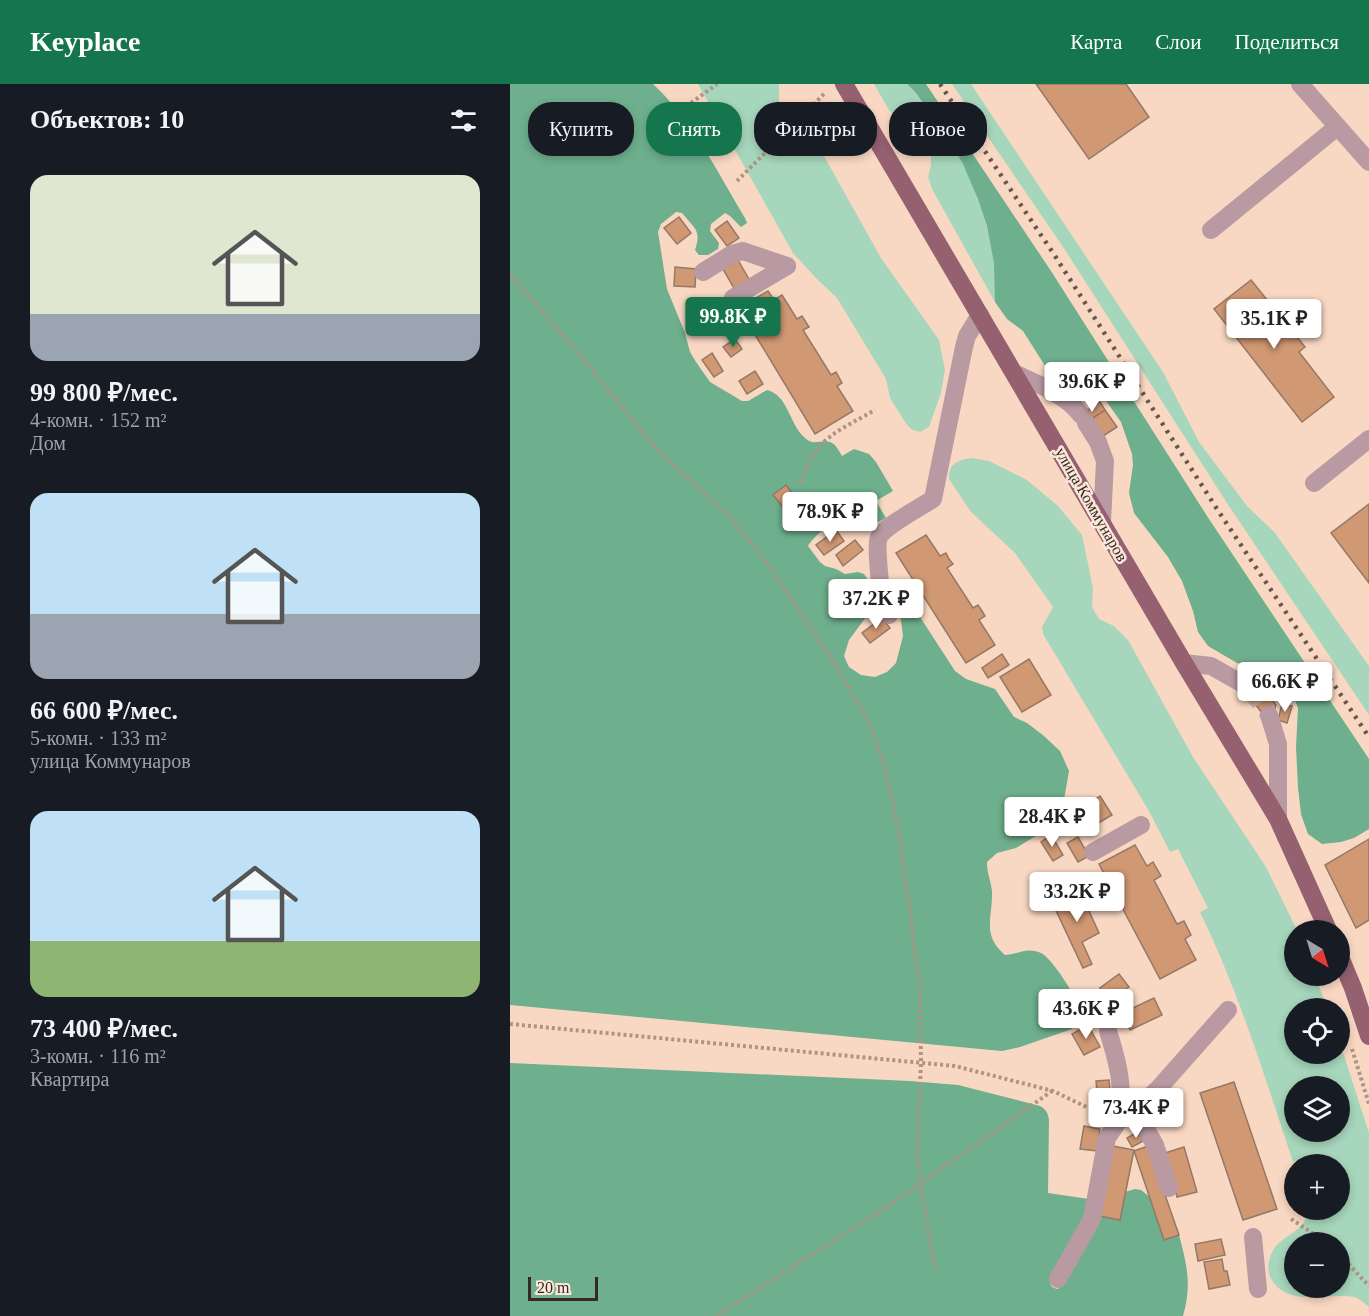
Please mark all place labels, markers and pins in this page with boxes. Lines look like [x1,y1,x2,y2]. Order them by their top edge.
pin: 99.8K ₽ [678,297,788,348]
pin: 35.1K ₽ [1219,299,1329,350]
pin: 39.6K ₽ [1037,362,1147,413]
pin: 78.9K ₽ [775,492,885,543]
pin: 37.2K ₽ [821,579,931,630]
pin: 66.6K ₽ [1230,662,1340,713]
pin: 28.4K ₽ [997,797,1107,848]
pin: 33.2K ₽ [1022,872,1132,923]
pin: 43.6K ₽ [1031,989,1141,1040]
pin: 73.4K ₽ [1081,1088,1191,1139]

